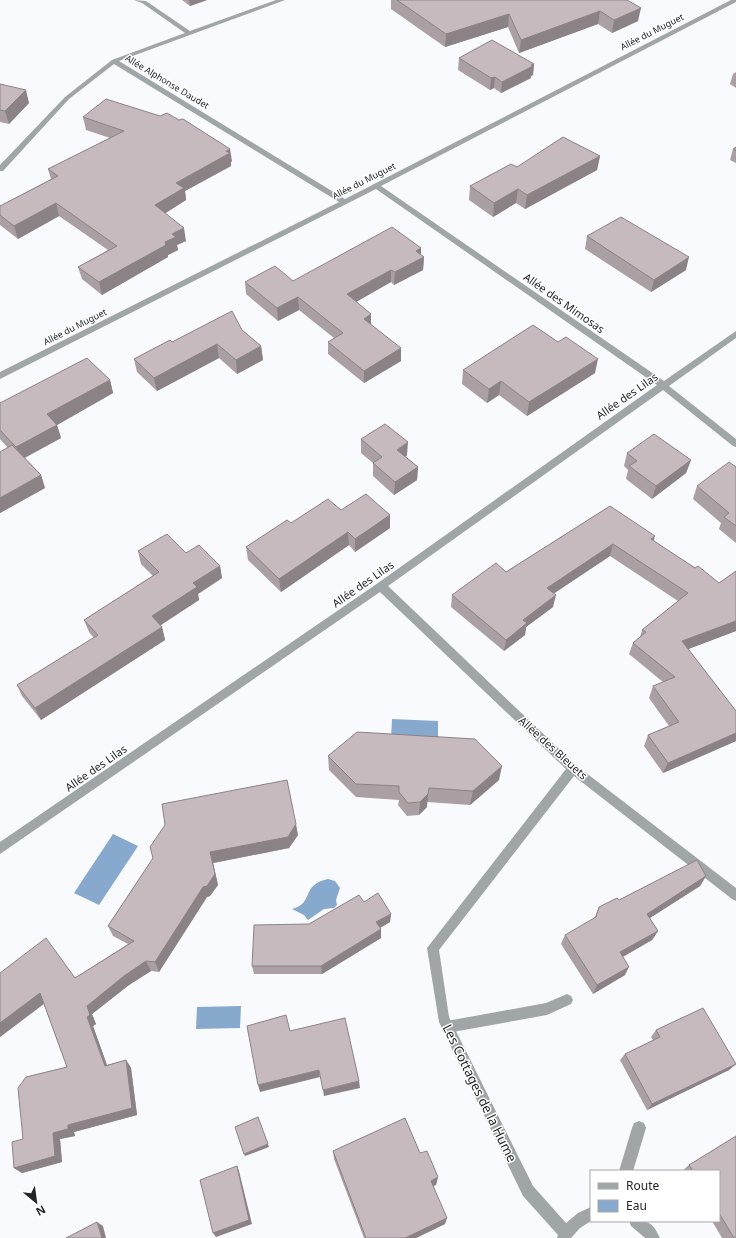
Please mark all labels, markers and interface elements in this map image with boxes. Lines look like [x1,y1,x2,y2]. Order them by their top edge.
street label: Allée du Muguet [618,10,686,53]
street label: Allée Alphonse Daudet [123,51,212,112]
street label: Allée du Muguet [330,159,398,202]
street label: Allée des Mimosas [521,269,608,336]
street label: Allée du Muguet [41,305,109,348]
street label: Allée des Lilas [593,369,660,422]
street label: Allée des Lilas [329,557,396,610]
street label: Allée des Bleuets [516,713,591,782]
street label: Allée des Lilas [62,741,129,794]
street label: Les Cottages de la Hume [439,1021,521,1165]
legend [590,1170,720,1222]
text: Route [626,1177,659,1194]
north arrow [16,1182,56,1222]
text: Eau [626,1197,647,1214]
text: N [34,1202,49,1220]

